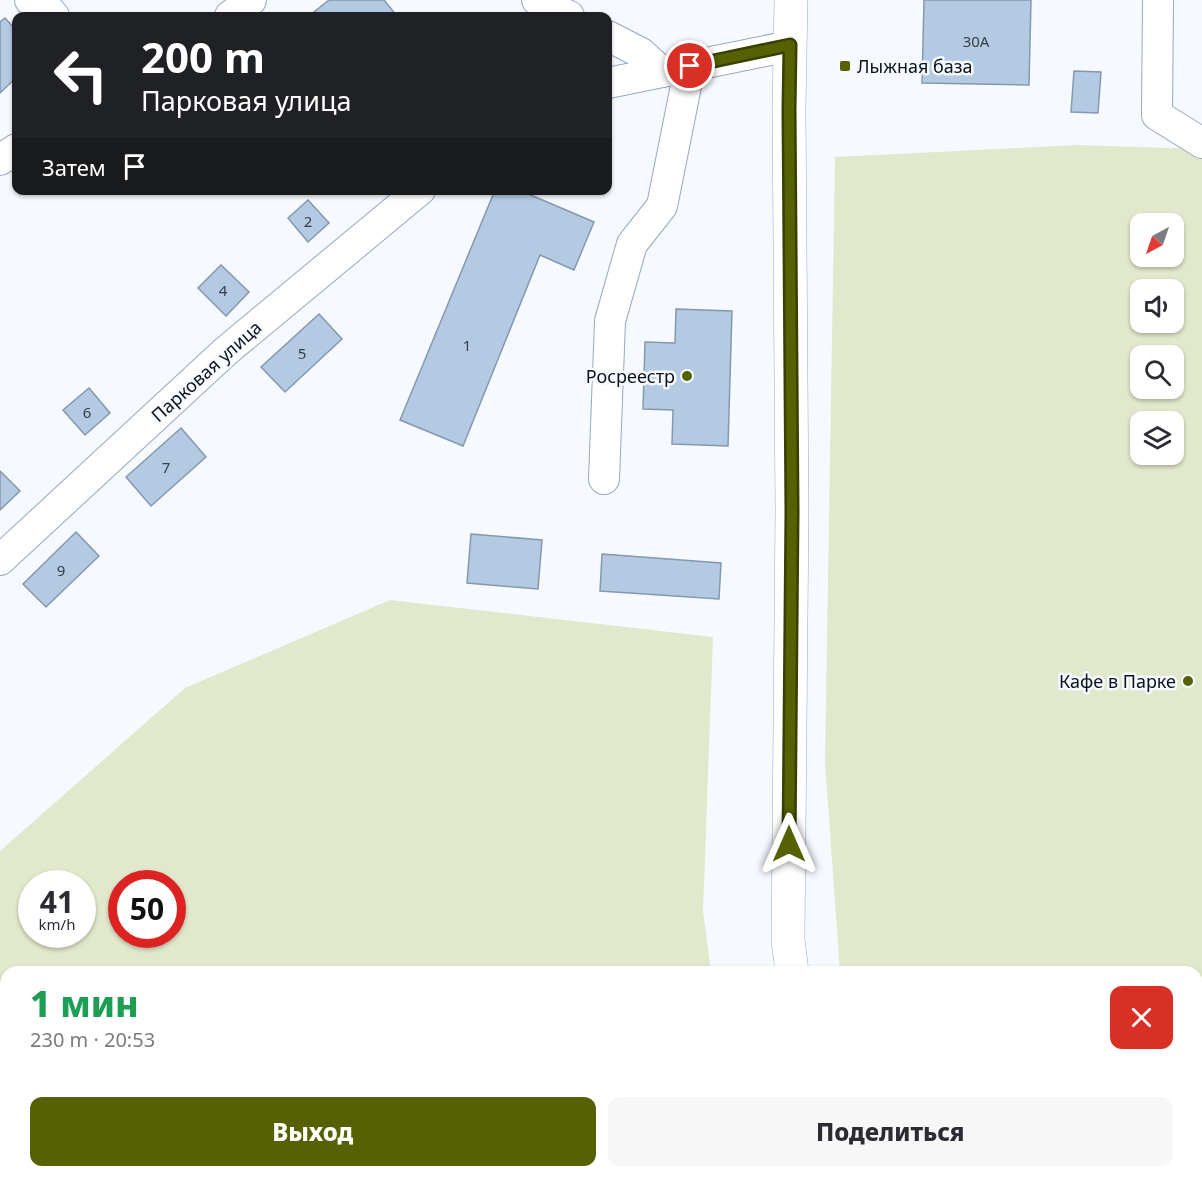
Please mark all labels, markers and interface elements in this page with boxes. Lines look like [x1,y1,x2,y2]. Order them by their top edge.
text: 200 m [141,28,265,85]
house number: 30А [963,31,990,51]
icon: left [42,36,120,114]
pin [664,40,715,91]
icon: arrive [673,49,706,82]
place label: Лыжная база [857,54,973,78]
marker: Лыжная база [838,59,852,73]
text: Парковая улица [141,82,351,119]
icon: arrive [118,150,151,183]
text: Затем [42,152,106,182]
house number: 2 [304,211,312,231]
north arrow [1130,213,1184,267]
map controls [1130,213,1184,465]
button: sound [1130,279,1184,333]
house number: 4 [219,280,228,300]
street label: Парковая улица [146,315,266,427]
house number: 1 [463,335,471,355]
house number: 5 [298,343,306,363]
button: search [1130,345,1184,399]
place label: Росреестр [586,364,675,388]
marker: Росреестр [680,369,694,383]
house number: 6 [83,402,91,422]
button: layers [1130,411,1184,465]
house number: 7 [162,457,170,477]
house number: 9 [57,560,65,580]
place label: Кафе в Парке [1059,669,1176,693]
marker: Кафе в Парке [1181,674,1195,688]
position arrow [757,812,821,876]
speed limit sign: 50 [108,870,186,948]
text: 41 [40,881,74,922]
text: km/h [39,914,75,934]
text: 1 мин [30,979,139,1028]
button: close [1110,986,1173,1049]
text: 230 m · 20:53 [30,1026,155,1053]
button: Выход [30,1097,596,1166]
button: Поделиться [608,1097,1173,1166]

